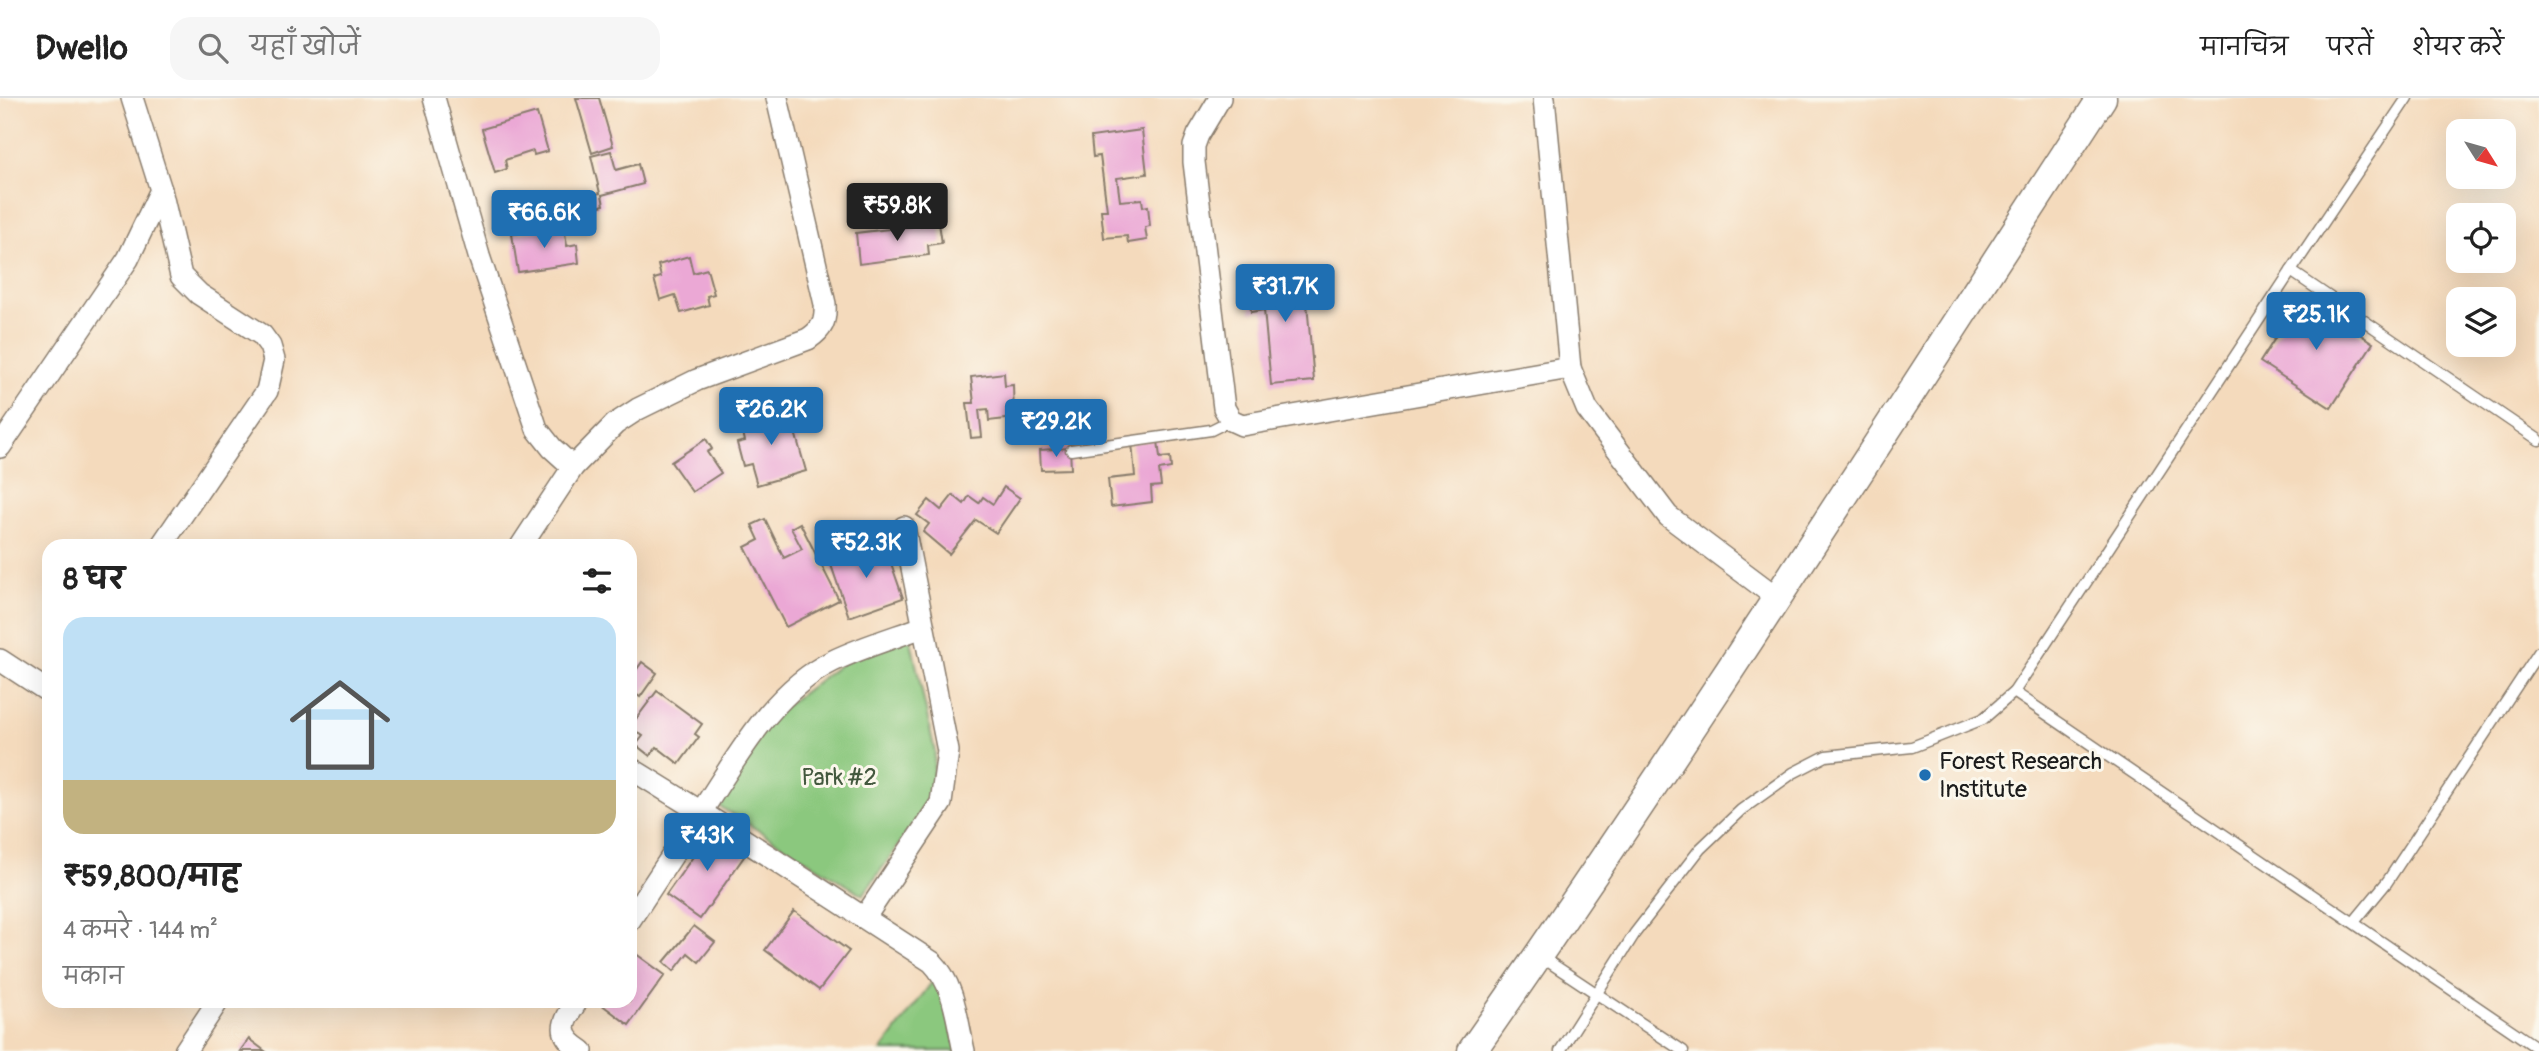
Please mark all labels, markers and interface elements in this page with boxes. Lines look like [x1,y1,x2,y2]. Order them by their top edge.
search box [170,17,660,80]
text: Dwello [35,28,128,69]
icon: search [194,29,232,67]
text: यहाँ खोजें [250,31,360,63]
text: मानचित्र [2200,33,2288,62]
text: परतें [2326,33,2374,62]
text: शेयर करें [2412,33,2504,62]
north arrow [2446,119,2516,189]
map controls [2446,119,2516,357]
pin: ₹59.8K [840,184,954,243]
pin: ₹66.6K [487,190,601,250]
text: ₹59.8K [863,191,931,220]
text: ₹66.6K [508,198,580,227]
button: locate [2446,203,2516,273]
pin: ₹31.7K [1228,264,1342,324]
text: ₹31.7K [1252,272,1318,301]
button: layers [2446,287,2516,357]
pin: ₹25.1K [2259,292,2373,352]
text: ₹25.1K [2282,300,2350,329]
pin: ₹26.2K [714,388,828,447]
text: ₹26.2K [735,395,807,424]
pin: ₹29.2K [999,400,1113,459]
text: ₹29.2K [1021,407,1091,436]
pin: ₹52.3K [809,520,923,580]
text: ₹52.3K [831,528,901,557]
text: 8 घर [63,561,125,598]
icon: filters [578,562,616,600]
icon: home [277,662,403,788]
place label: Forest Research Institute [1939,747,2102,804]
park label: Park #2 [801,763,877,792]
marker: Forest Research Institute [1917,767,1933,783]
pin: ₹43K [666,814,748,873]
text: ₹43K [680,821,734,850]
text: ₹59,800/माह [63,858,240,895]
text: 4 कमरे · 144 m² [63,916,218,945]
text: मकान [63,962,124,991]

